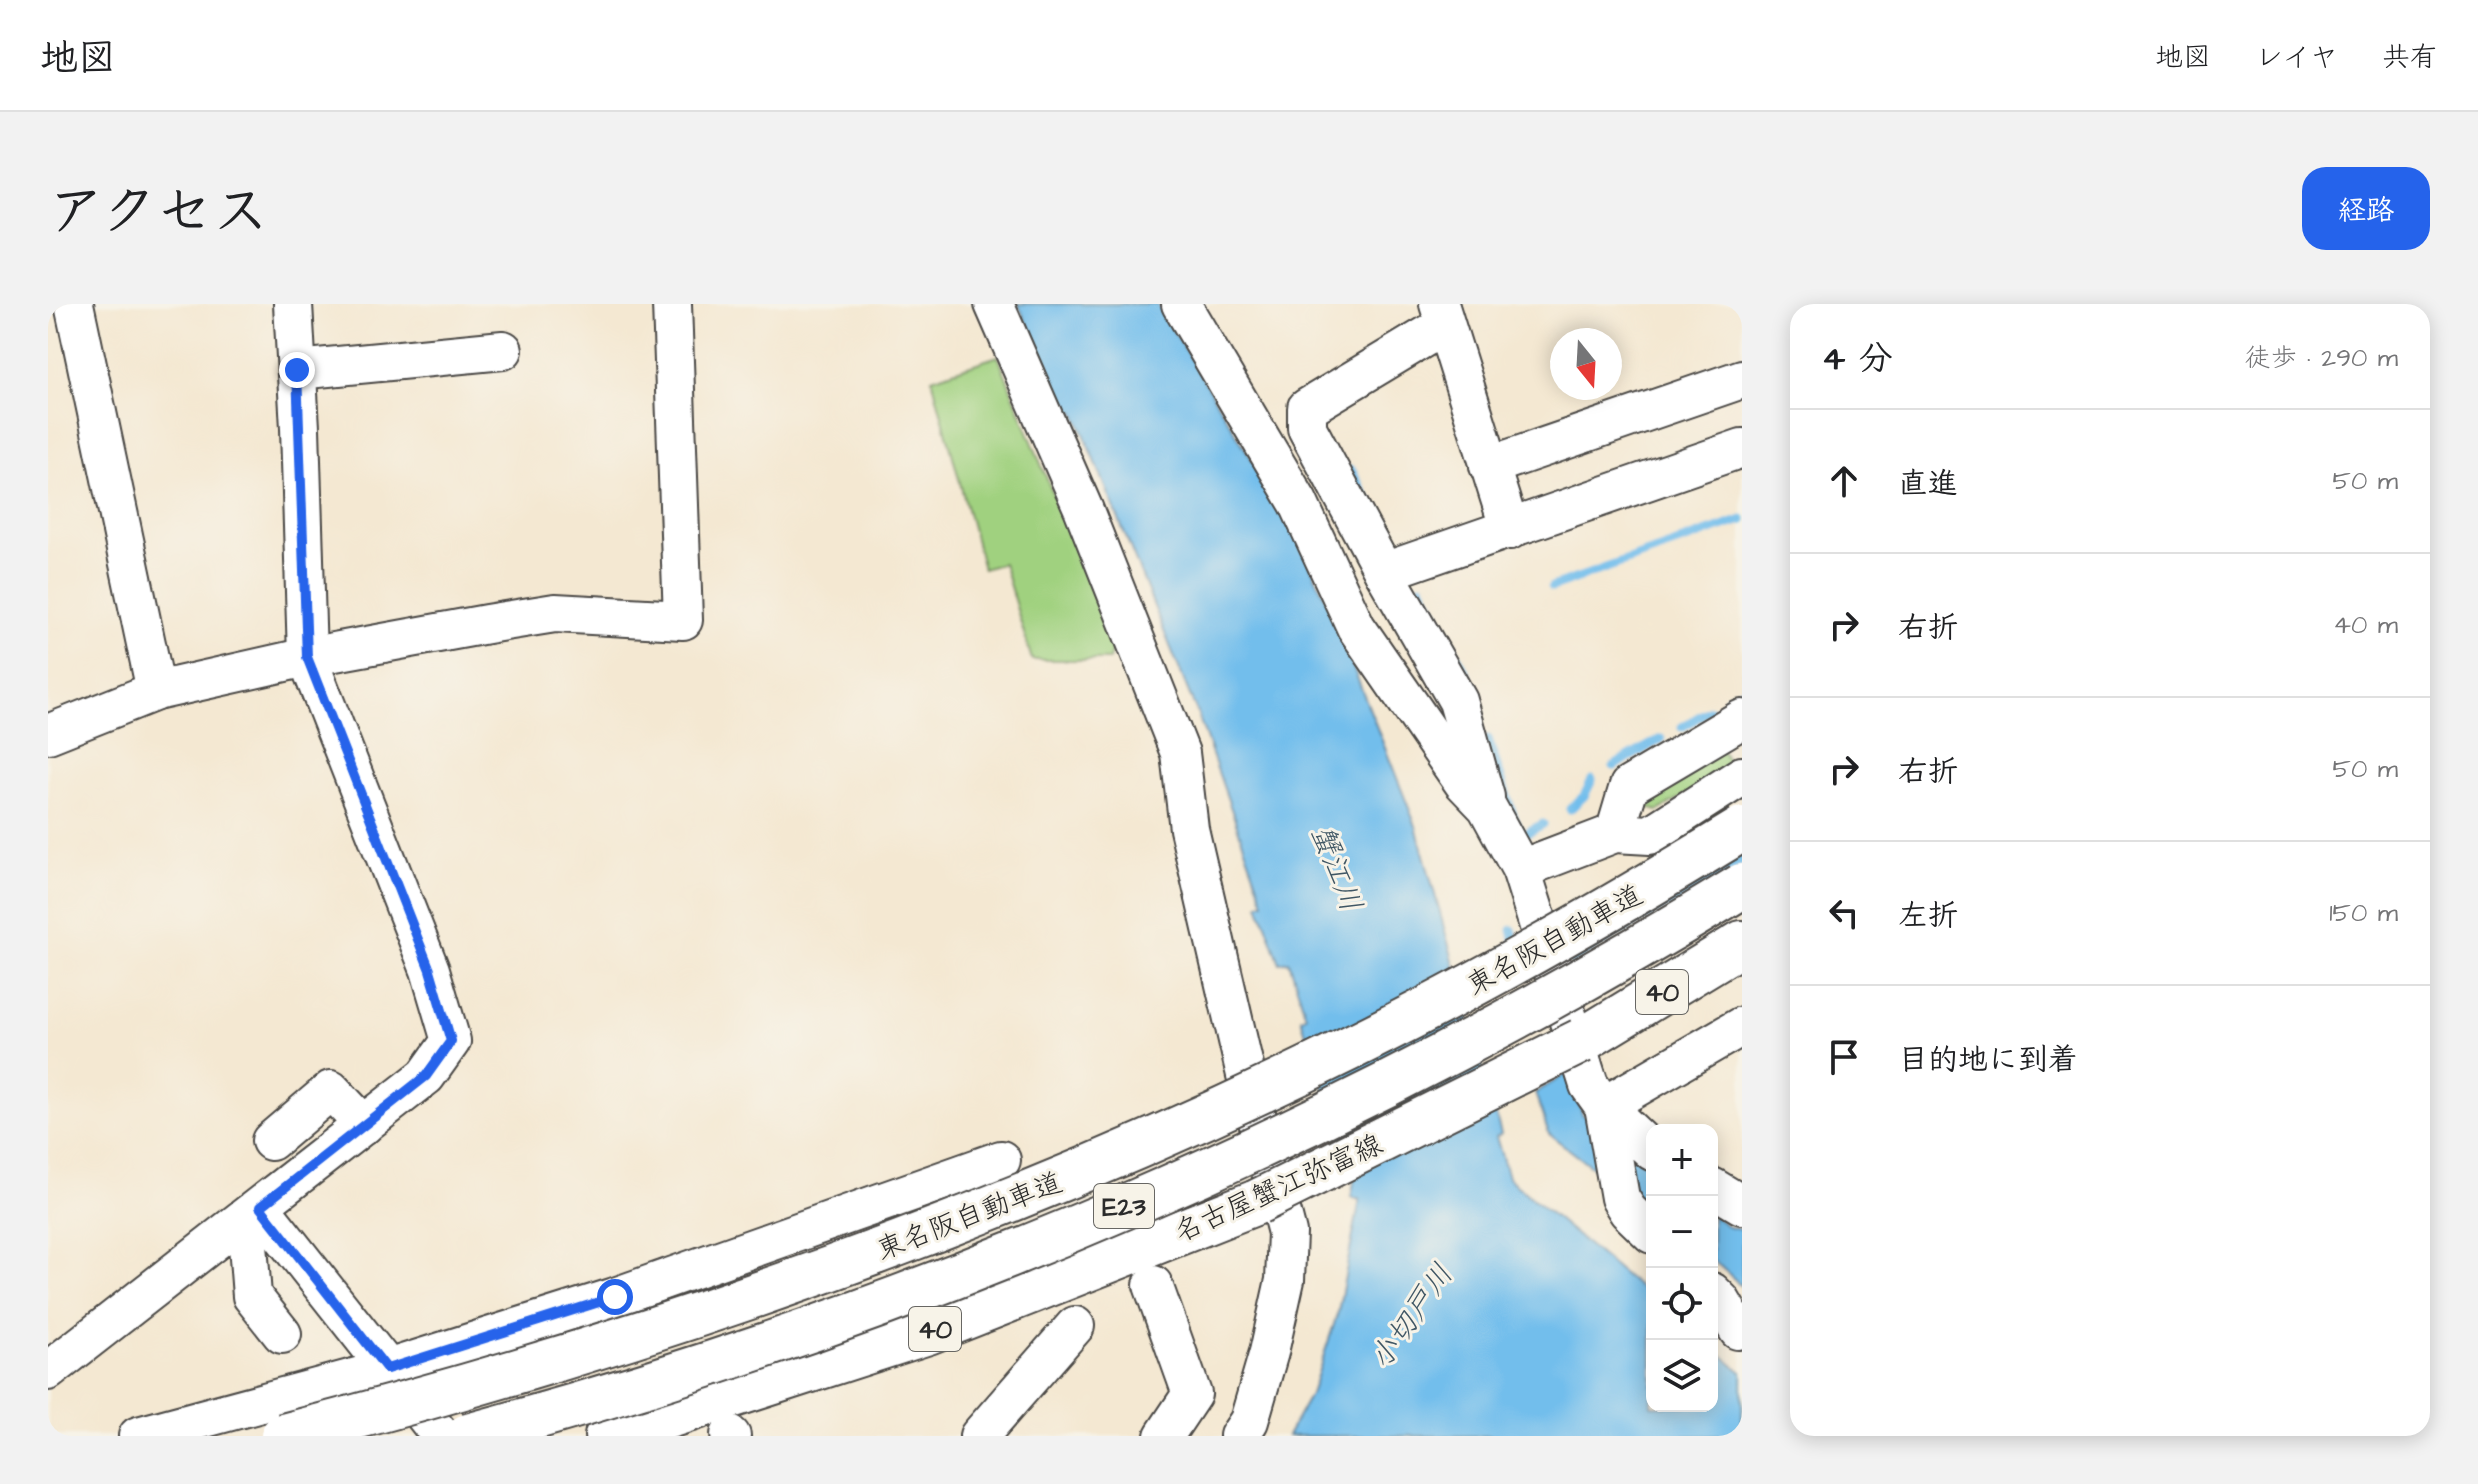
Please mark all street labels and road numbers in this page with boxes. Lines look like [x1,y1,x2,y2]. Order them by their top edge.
street label: 東名阪自動車道 [1460,876,1650,1005]
road number: 40 [1636,970,1688,1014]
street label: 名古屋蟹江弥富線 [1168,1125,1389,1252]
street label: 東名阪自動車道 [871,1163,1068,1270]
road number: E23 [1094,1184,1154,1228]
road number: 40 [909,1307,961,1351]

